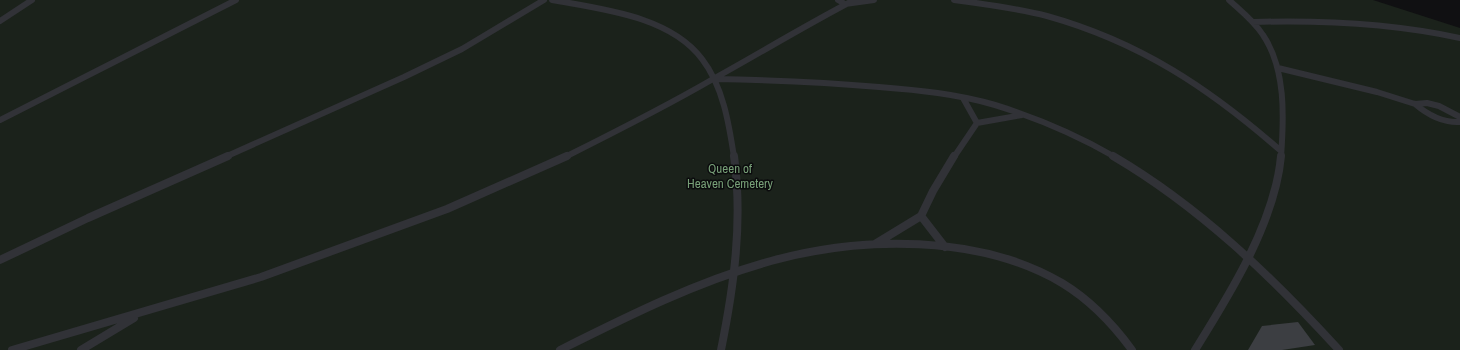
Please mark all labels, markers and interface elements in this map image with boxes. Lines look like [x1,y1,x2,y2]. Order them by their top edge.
park label: Queen of Heaven Cemetery [687,160,774,192]

